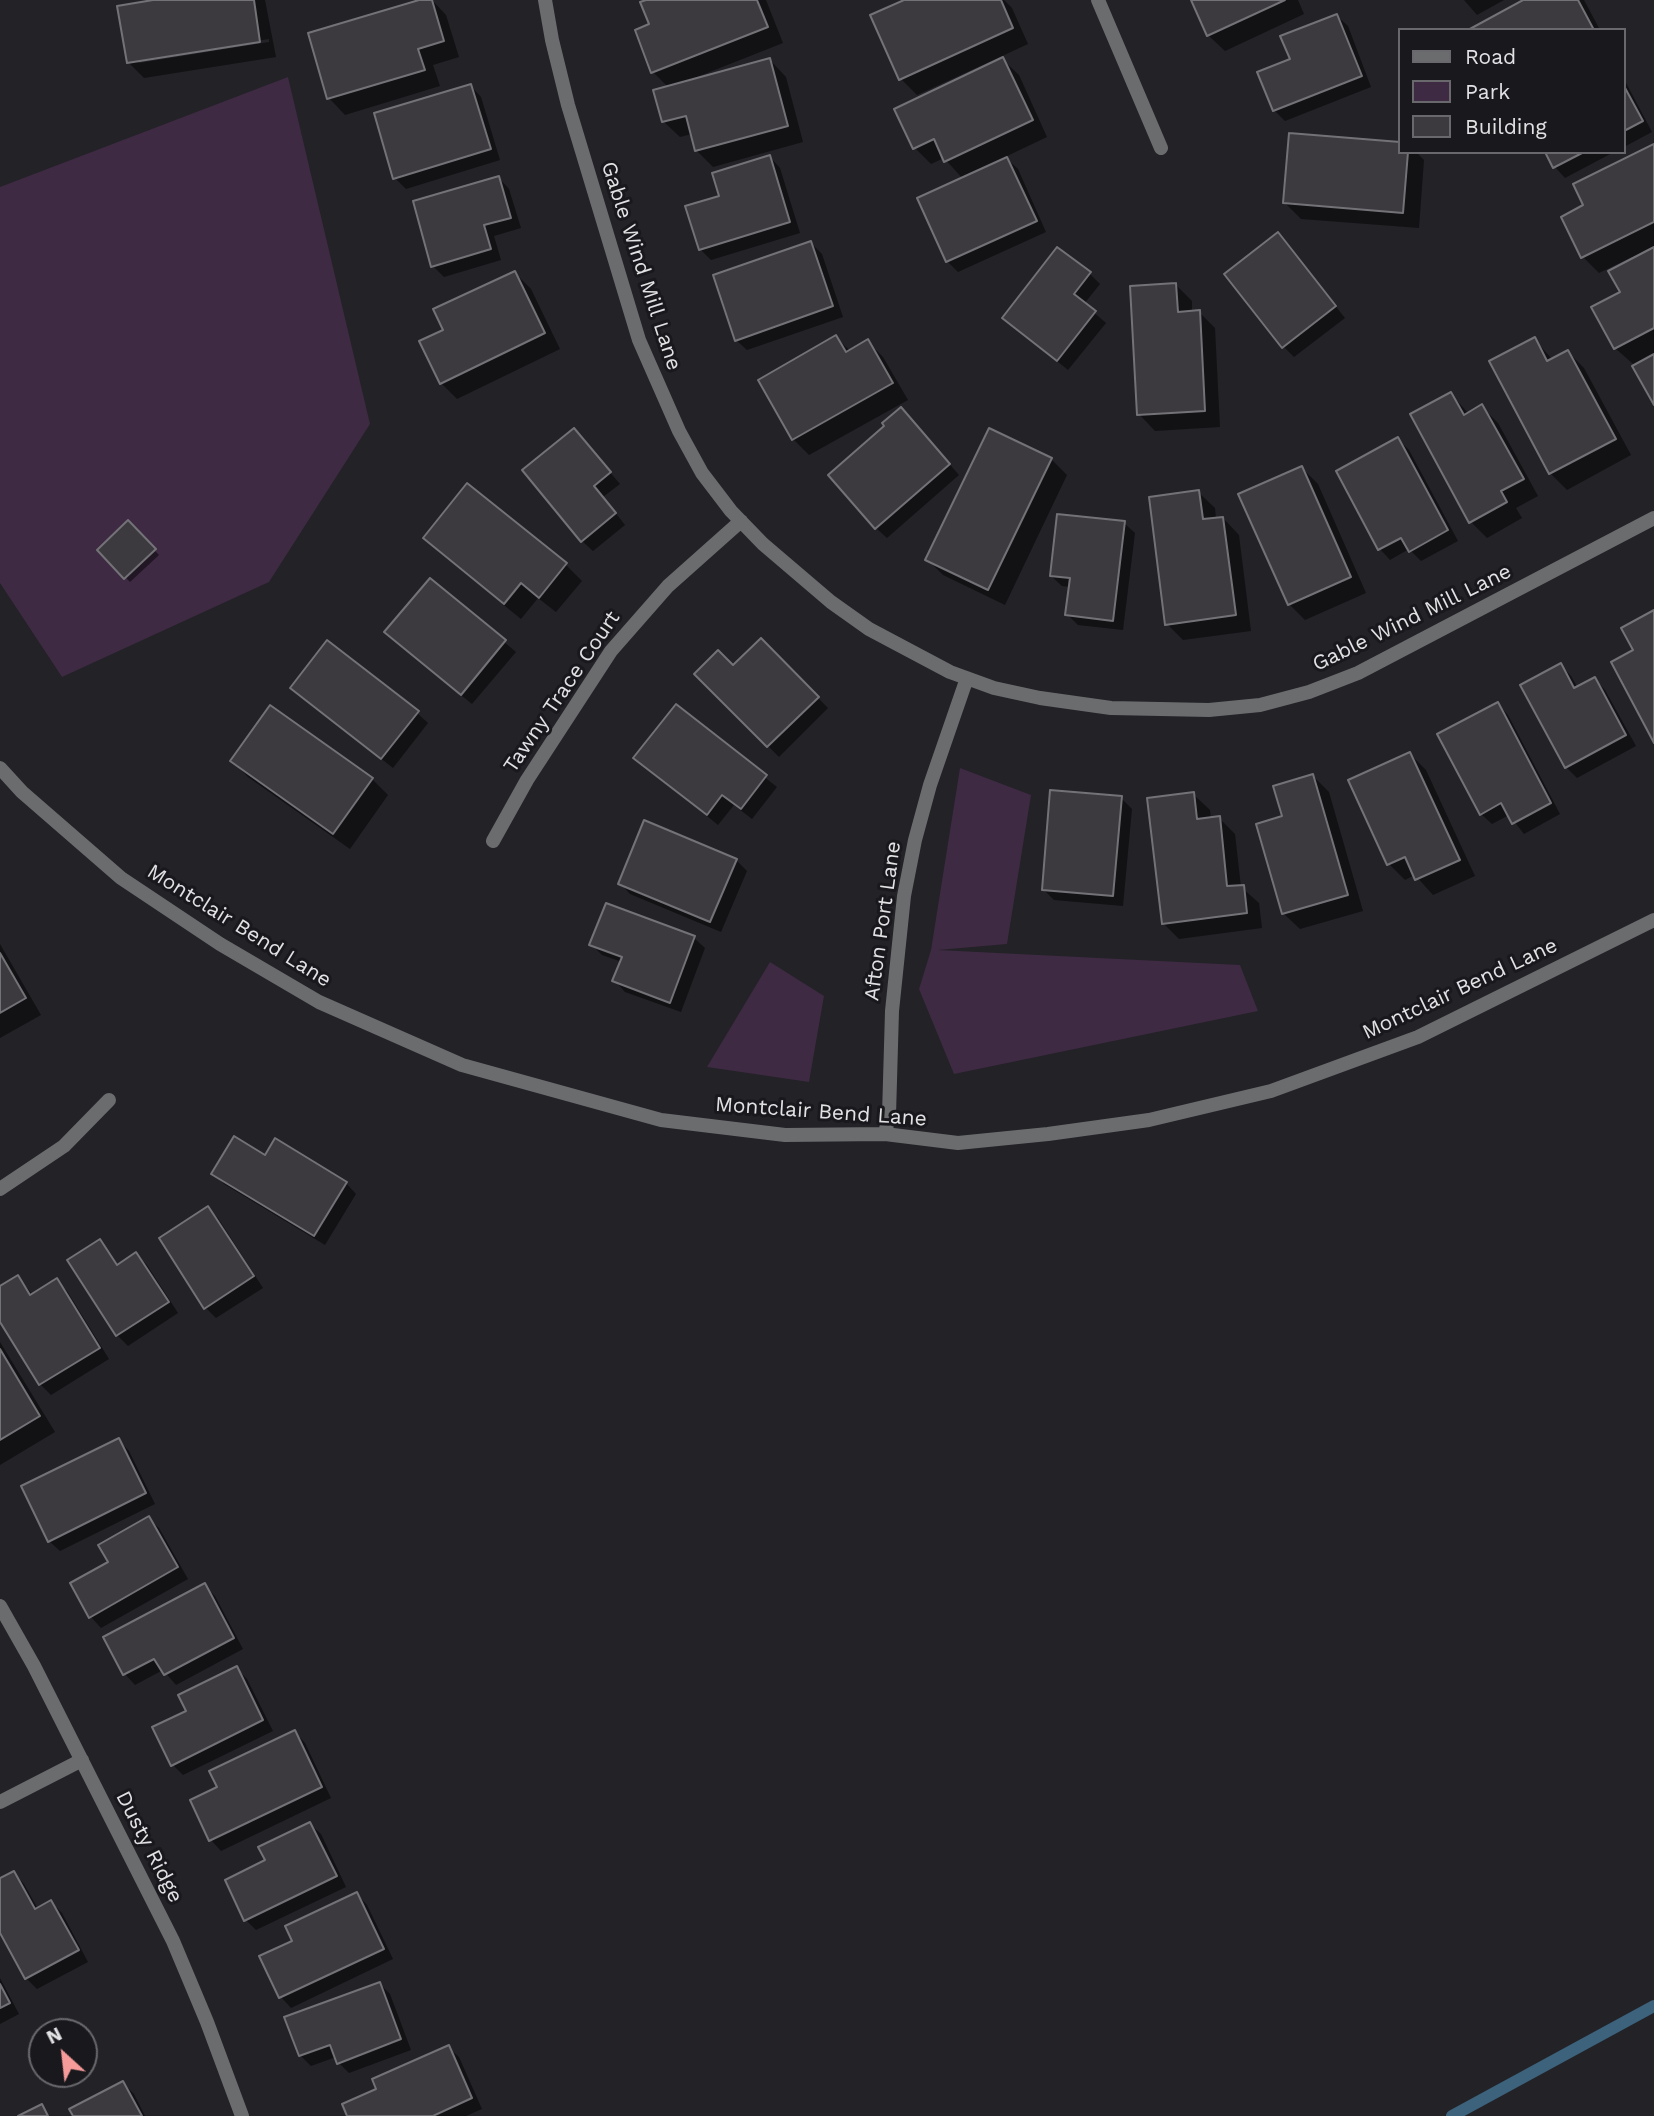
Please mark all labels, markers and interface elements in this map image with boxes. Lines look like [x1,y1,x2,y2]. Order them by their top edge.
legend [1398,28,1626,154]
text: Road [1465,44,1516,69]
text: Park [1465,79,1510,104]
text: Building [1465,114,1547,139]
street label: Gable Wind Mill Lane [595,158,687,374]
street label: Gable Wind Mill Lane [1308,559,1516,677]
street label: Tawny Trace Court [499,606,625,778]
street label: Afton Port Lane [859,840,907,1002]
street label: Montclair Bend Lane [142,859,336,993]
street label: Montclair Bend Lane [1359,933,1561,1045]
street label: Montclair Bend Lane [714,1092,928,1132]
street label: Dusty Ridge [110,1787,188,1907]
north arrow [28,2018,98,2088]
text: N [43,2022,66,2049]

